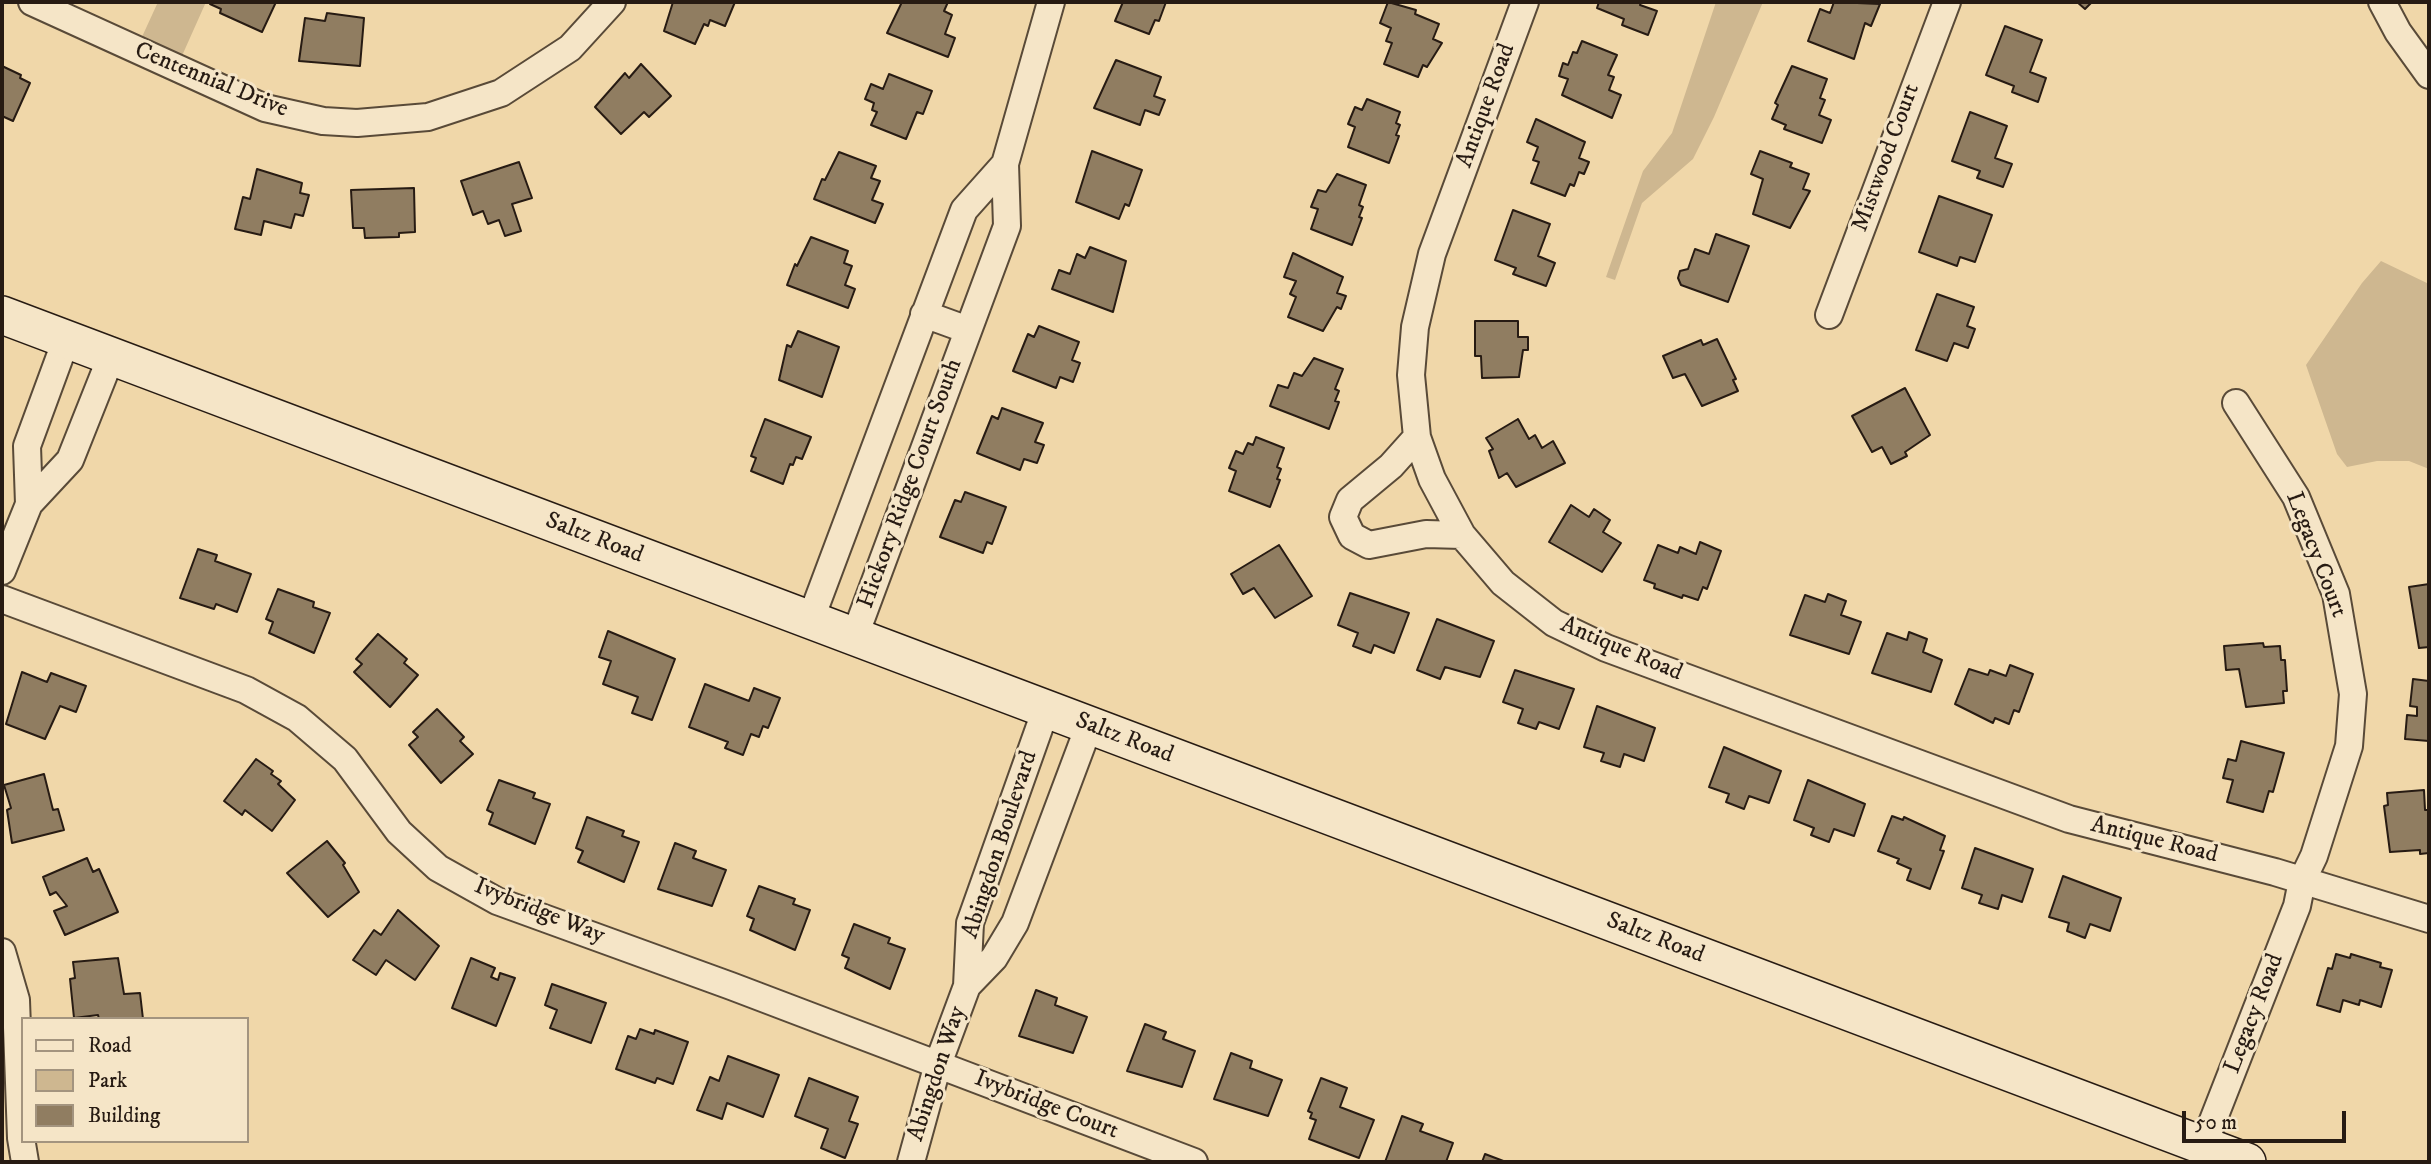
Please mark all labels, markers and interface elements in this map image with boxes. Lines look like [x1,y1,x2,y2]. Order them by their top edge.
street label: Centennial Drive [130,37,292,125]
street label: Antique Road [1451,40,1523,172]
street label: Mistwood Court [1847,80,1927,236]
street label: Hickory Ridge Court South [852,355,970,613]
street label: Legacy Court [2278,488,2352,622]
street label: Saltz Road [541,507,647,571]
street label: Antique Road [1556,611,1686,689]
street label: Saltz Road [1071,707,1177,771]
street label: Abingdon Boulevard [957,748,1045,942]
street label: Antique Road [2088,811,2220,871]
street label: Ivybridge Way [469,873,609,951]
street label: Saltz Road [1602,907,1708,971]
street label: Legacy Road [2219,950,2291,1078]
street label: Abingdon Way [903,1003,973,1145]
legend [21,1017,248,1143]
text: Road [88,1033,132,1059]
street label: Ivybridge Court [970,1065,1122,1147]
text: Park [88,1068,127,1094]
scale bar [2186,1098,2350,1142]
text: Building [88,1103,160,1129]
text: 50 m [2195,1110,2237,1136]

